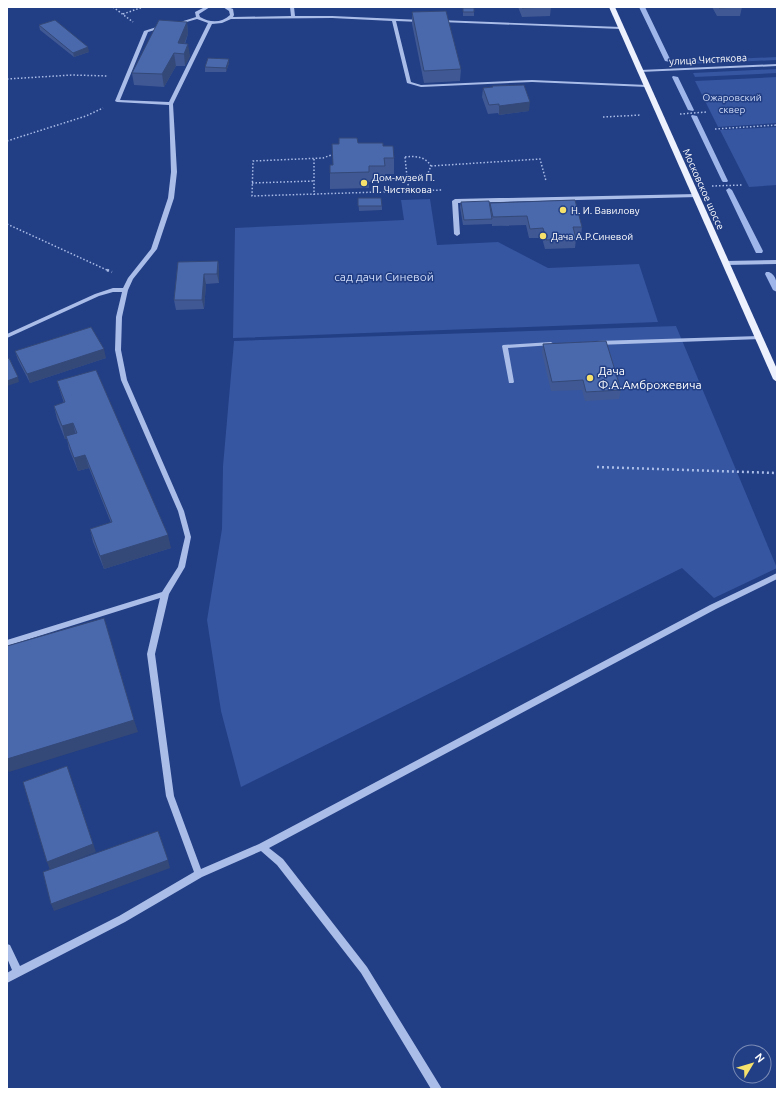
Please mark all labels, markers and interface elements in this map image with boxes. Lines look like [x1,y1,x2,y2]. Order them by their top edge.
street label: улица Чистякова [669,52,747,67]
park label: Ожаровский сквер [702,92,762,115]
street label: Московское шоссе [681,147,726,231]
place label: Дом-музей П. П. Чистякова [372,172,435,195]
marker: Дом-музей П. П. Чистякова [359,178,369,188]
marker: Н. И. Вавилову [558,205,568,215]
place label: Н. И. Вавилову [571,205,640,216]
marker: Дача А.Р.Синевой [538,231,548,241]
place label: Дача А.Р.Синевой [551,231,633,242]
park label: сад дачи Синевой [334,270,434,283]
place label: Дача Ф.А.Амброжевича [598,364,702,391]
marker: Дача Ф.А.Амброжевича [585,373,595,383]
north arrow [732,1044,772,1084]
text: N [753,1051,767,1065]

